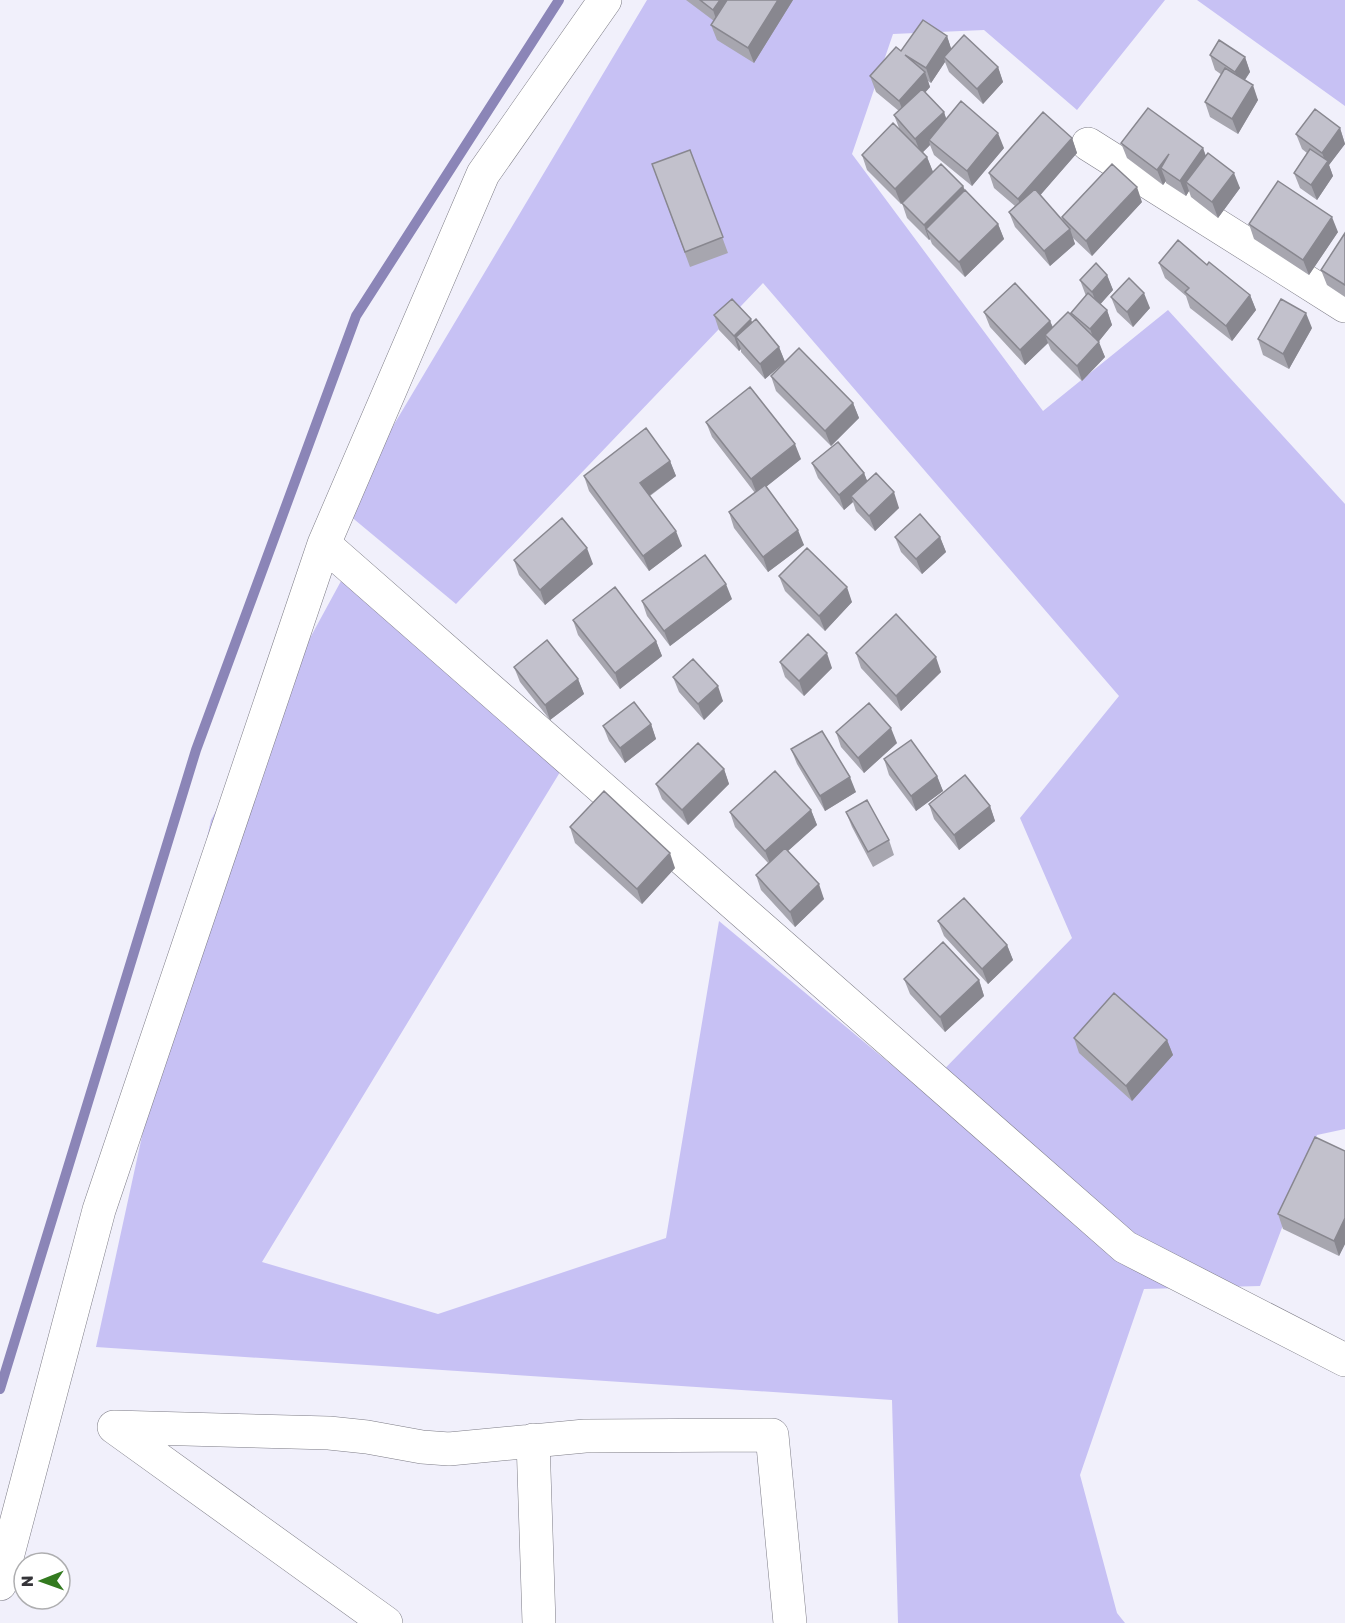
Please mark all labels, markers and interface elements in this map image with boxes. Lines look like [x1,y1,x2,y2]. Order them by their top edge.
north arrow [12,1551,72,1611]
text: N [18,1575,37,1587]

